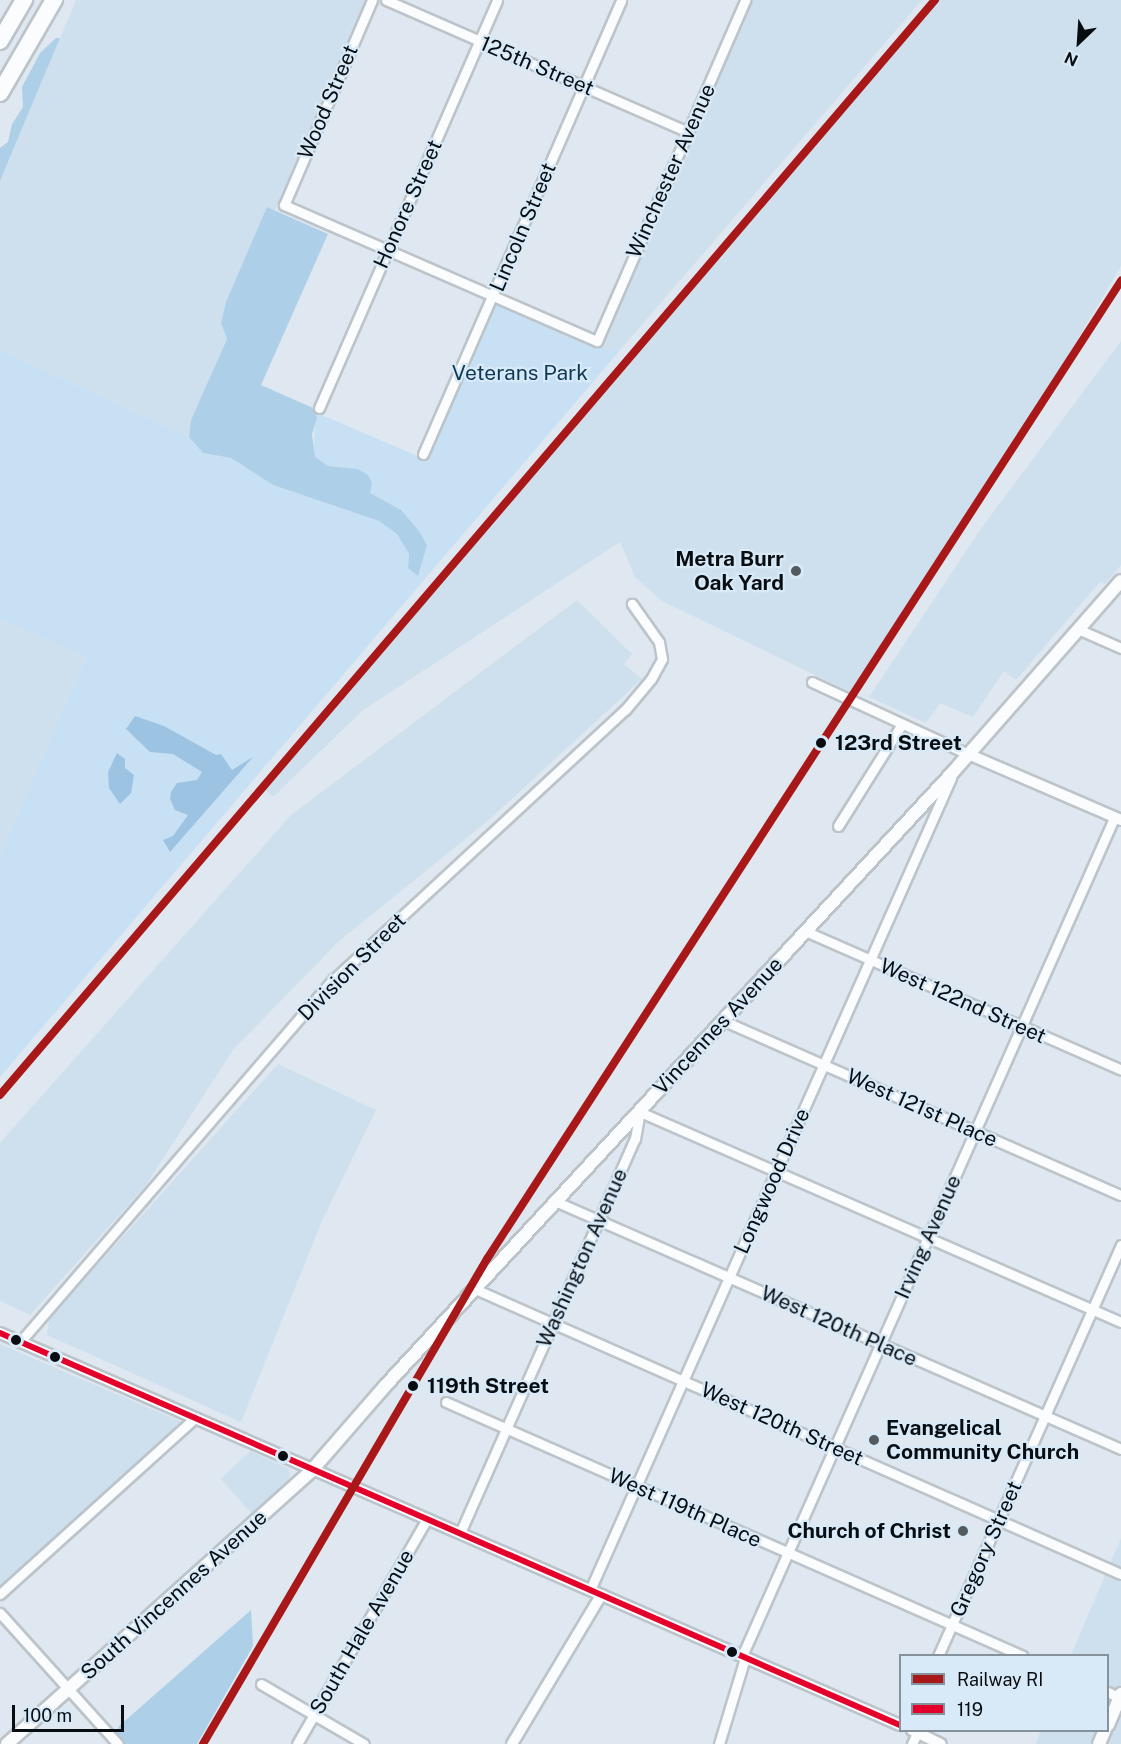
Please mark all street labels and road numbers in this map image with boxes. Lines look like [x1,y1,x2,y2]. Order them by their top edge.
street label: 125th Street [476,31,598,101]
street label: Wood Street [293,41,363,163]
street label: Winchester Avenue [621,80,721,262]
street label: Honore Street [368,136,448,272]
street label: Lincoln Street [485,159,561,295]
street label: Division Street [293,908,411,1026]
street label: Vincennes Avenue [648,952,788,1100]
street label: West 122nd Street [876,953,1050,1049]
street label: West 121st Place [843,1063,1001,1153]
street label: Longwood Drive [729,1104,815,1258]
street label: Washington Avenue [531,1165,633,1351]
street label: Irving Avenue [889,1171,967,1303]
street label: West 120th Place [757,1280,921,1372]
street label: West 120th Street [697,1377,867,1471]
street label: West 119th Place [605,1463,765,1553]
street label: Gregory Street [945,1477,1027,1621]
street label: South Vincennes Avenue [76,1505,272,1685]
street label: South Hale Avenue [305,1545,419,1719]

